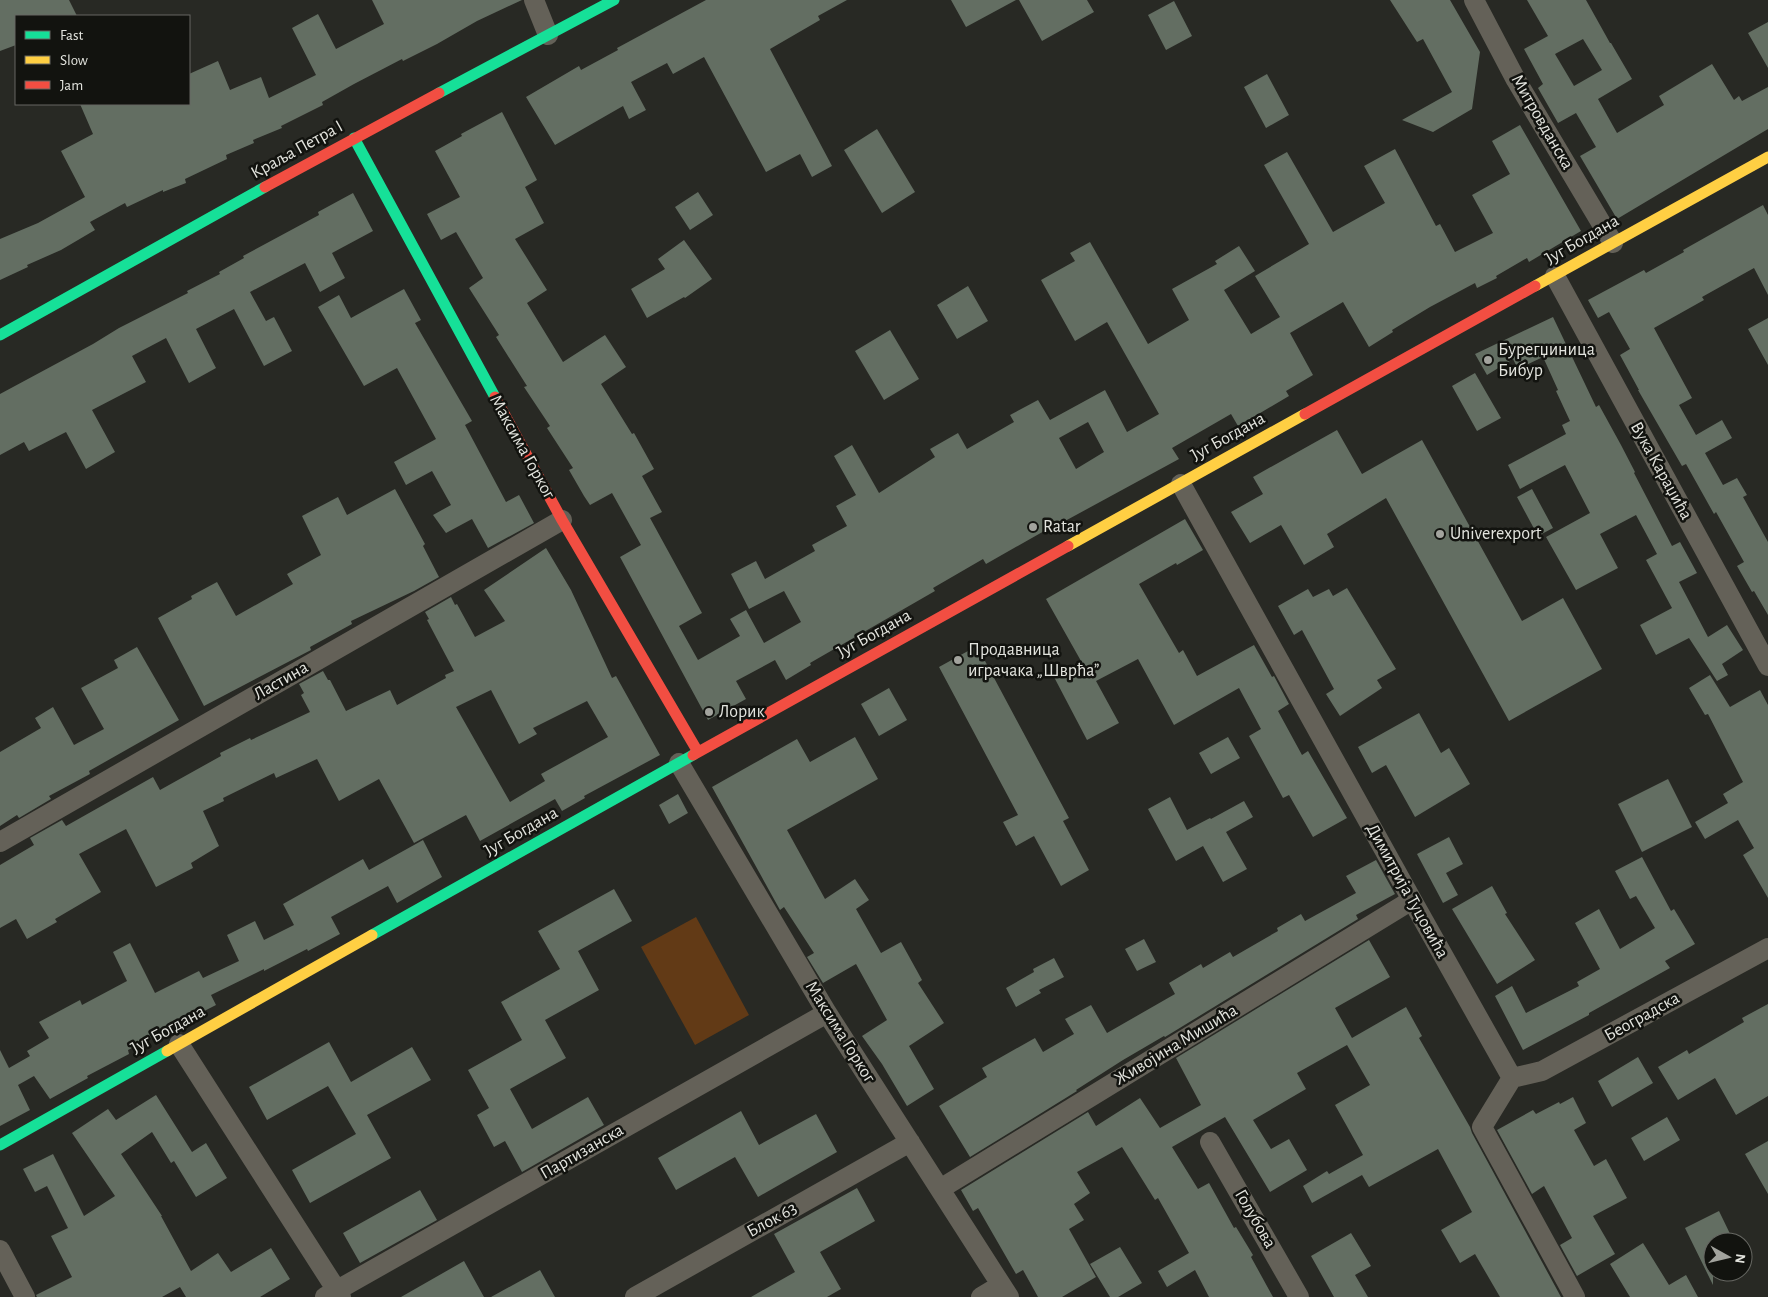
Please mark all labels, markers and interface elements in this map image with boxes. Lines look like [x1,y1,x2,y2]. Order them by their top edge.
legend [15,15,190,105]
text: Fast [60,28,84,43]
text: Slow [60,53,88,68]
street label: Митровданска [1508,71,1576,173]
text: Jam [60,78,83,93]
street label: Краља Петра I [248,117,346,183]
street label: Југ Богдана [1542,212,1622,268]
place label: Бурегџиница Бибур [1498,341,1595,380]
marker: Бурегџиница Бибур [1482,354,1494,366]
street label: Максима Горког [486,392,558,503]
street label: Југ Богдана [1188,409,1268,465]
street label: Вука Караџића [1627,419,1695,523]
place label: Ratar [1043,518,1081,536]
marker: Ratar [1027,521,1039,533]
place label: Univerexport [1450,525,1542,543]
marker: Univerexport [1434,528,1446,540]
street label: Југ Богдана [834,606,914,662]
place label: Продавница играчака „Шврћа” [968,641,1099,680]
marker: Продавница играчака „Шврћа” [952,654,964,666]
street label: Ластина [251,658,311,704]
place label: Лорик [719,703,765,721]
marker: Лорик [703,706,715,718]
street label: Југ Богдана [481,804,561,860]
street label: Димитрија Туцовића [1363,821,1451,961]
street label: Максима Горког [802,978,879,1087]
street label: Београдска [1601,989,1683,1045]
street label: Живојина Мишића [1111,1001,1241,1089]
street label: Југ Богдана [128,1002,208,1058]
street label: Партизанска [537,1121,627,1183]
street label: Голубова [1231,1186,1280,1251]
street label: Блок 63 [744,1199,800,1241]
north arrow [1703,1232,1753,1282]
text: N [1732,1253,1747,1264]

